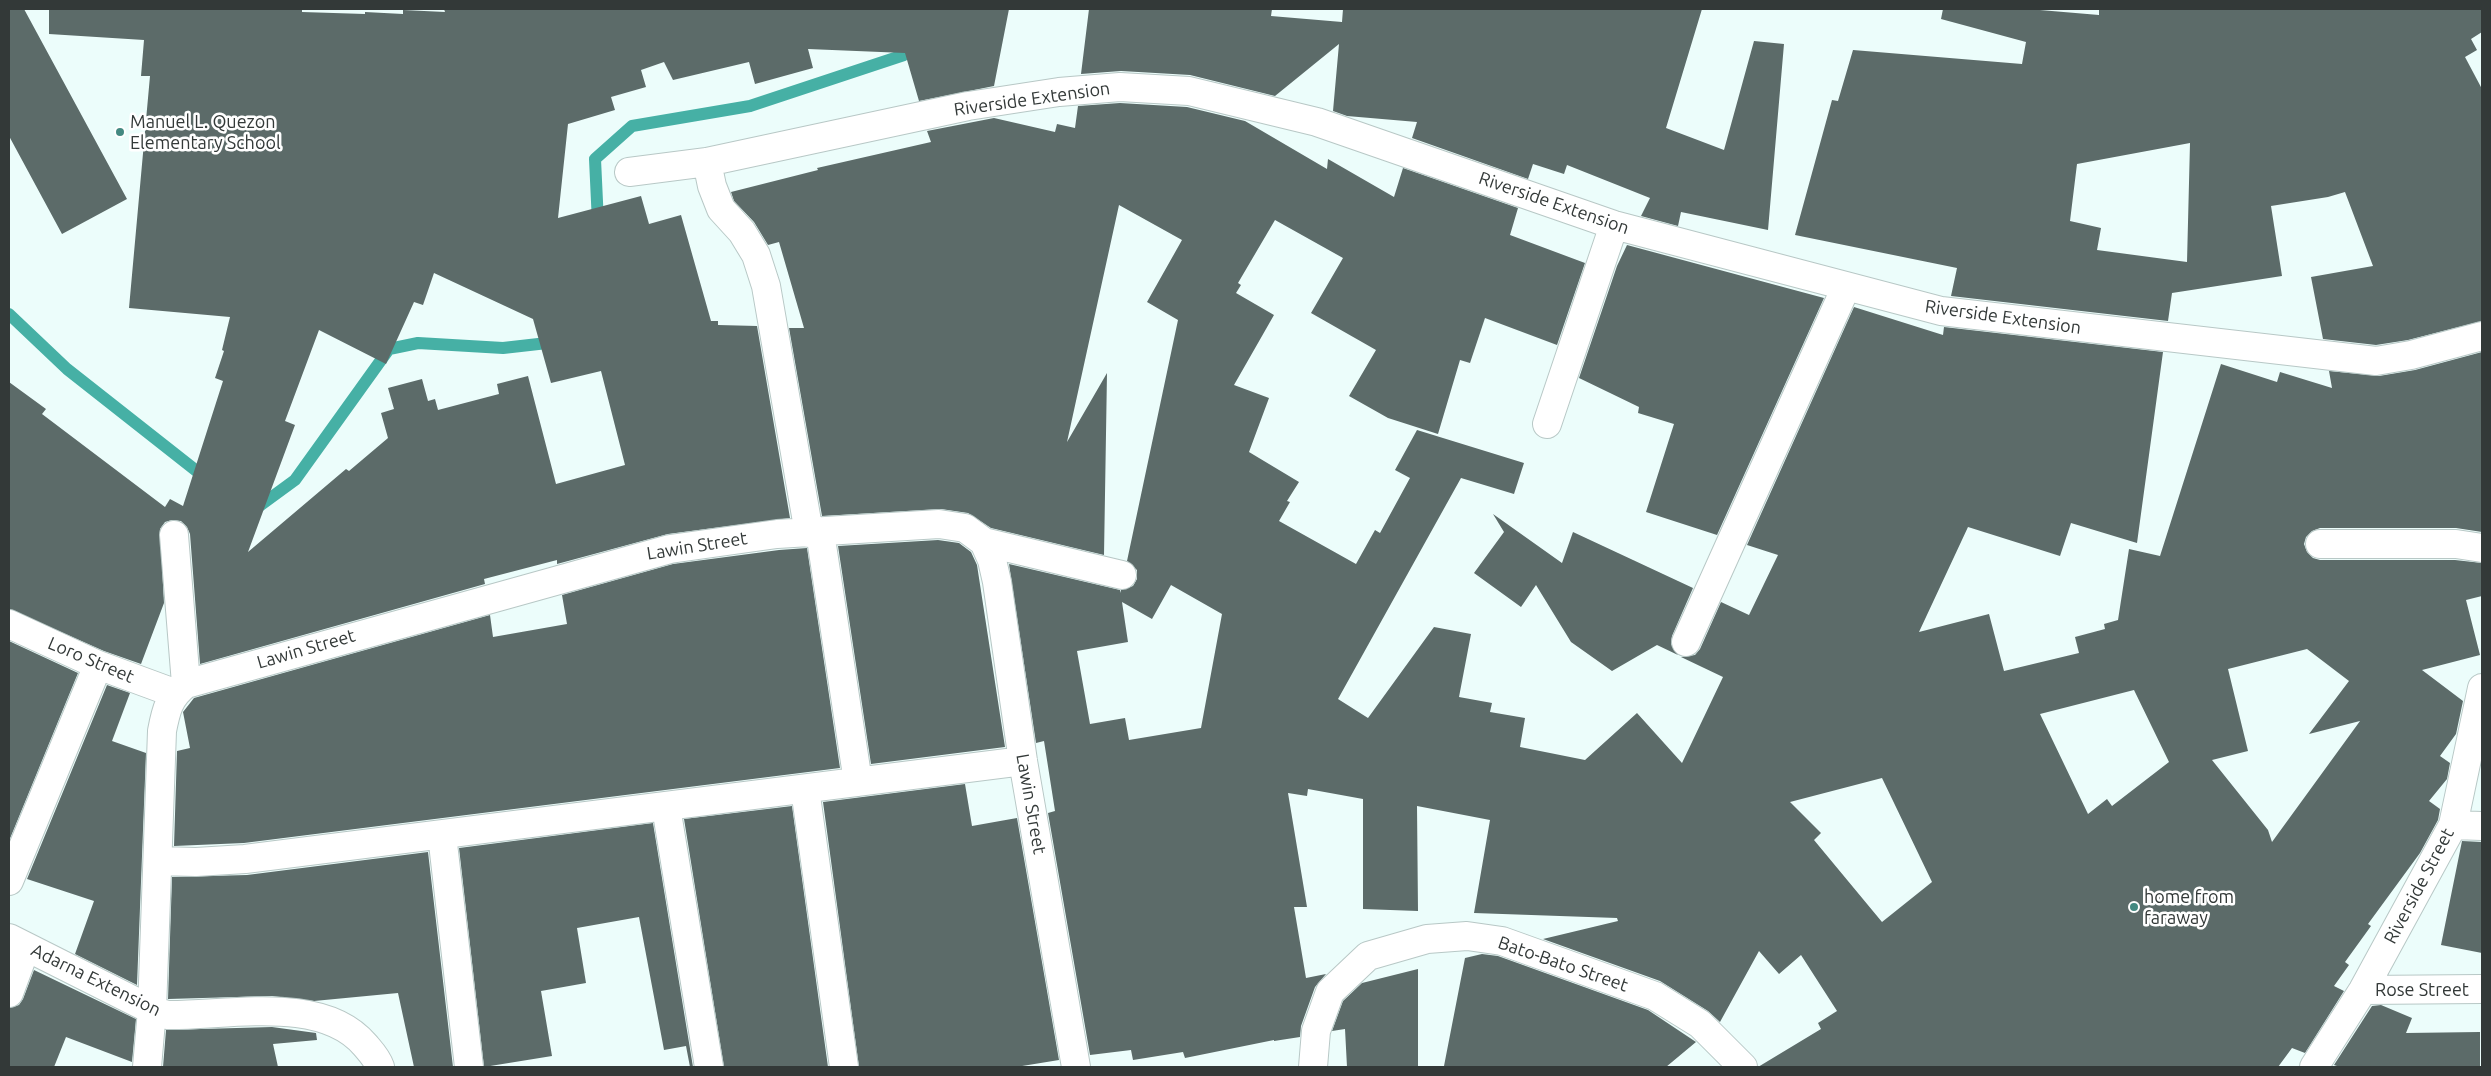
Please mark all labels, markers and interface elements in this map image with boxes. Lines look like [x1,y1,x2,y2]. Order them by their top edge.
street label: Riverside Extension [953,77,1111,121]
place label: Manuel L. Quezon Elementary School [130,111,281,154]
marker: Manuel L. Quezon Elementary School [114,126,126,138]
street label: Riverside Extension [1476,167,1632,239]
street label: Riverside Extension [1924,295,2082,339]
street label: Lawin Street [645,527,749,565]
street label: Lawin Street [254,625,358,673]
street label: Loro Street [45,632,137,688]
street label: Lawin Street [1012,752,1050,856]
street label: Riverside Street [2379,824,2459,948]
place label: home from faraway [2144,886,2234,929]
marker: home from faraway [2128,901,2140,913]
street label: Bato-Bato Street [1495,932,1631,996]
street label: Adarna Extension [28,939,164,1021]
street label: Rose Street [2375,979,2469,1001]

